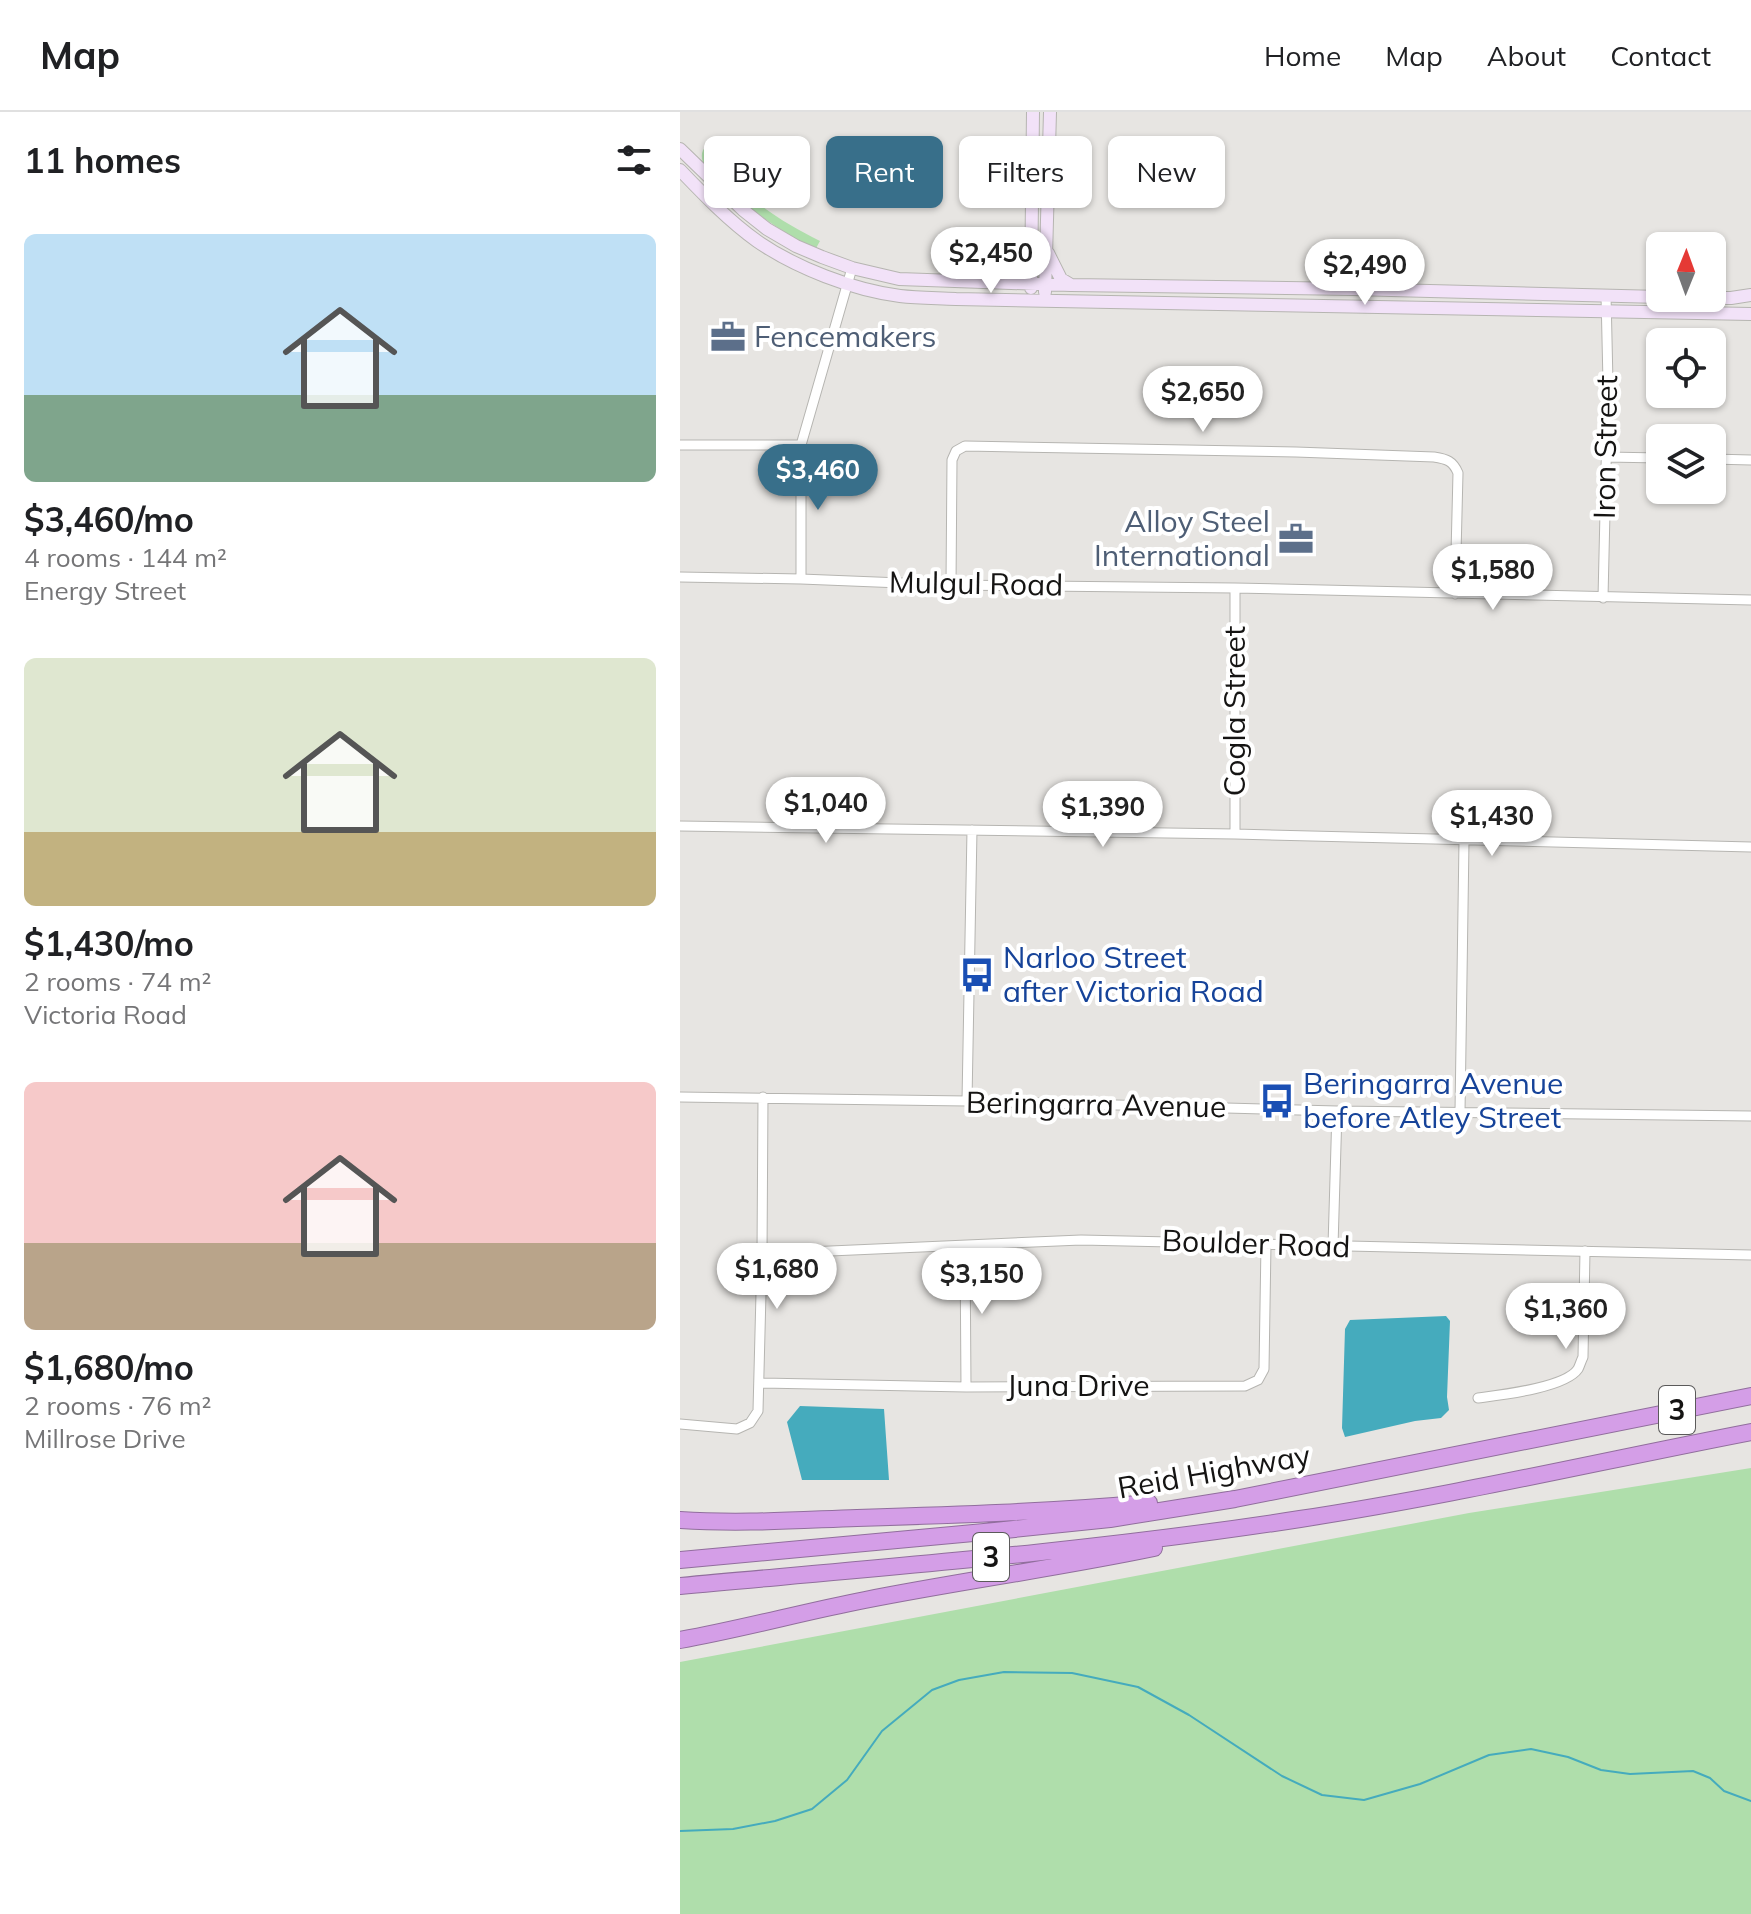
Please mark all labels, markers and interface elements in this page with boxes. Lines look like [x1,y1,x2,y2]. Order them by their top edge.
text: Map [40,31,120,79]
text: Home [1264,38,1341,73]
text: Map [1385,38,1443,73]
text: About [1487,38,1566,73]
text: Contact [1610,38,1711,73]
chip: Buy [704,136,810,208]
chip: Rent [826,136,943,208]
chip: Filters [959,136,1092,208]
chip: New [1108,136,1225,208]
icon: filters [612,138,656,182]
text: 11 homes [24,139,181,182]
pin: $2,450 [926,227,1056,295]
north arrow [1646,232,1726,312]
map controls [1646,232,1726,504]
text: $2,450 [949,236,1033,269]
pin: $2,490 [1300,239,1430,307]
text: $2,490 [1323,248,1407,281]
icon: home [268,286,412,430]
place label: Fencemakers [754,317,936,355]
office icon: Fencemakers [709,318,747,356]
button: locate [1646,328,1726,408]
pin: $2,650 [1138,366,1268,434]
text: $2,650 [1161,375,1245,408]
street label: Iron Street [1585,375,1625,519]
button: layers [1646,424,1726,504]
pin: $3,460 [753,444,883,512]
text: $3,460 [776,453,860,486]
text: $3,460/mo [24,498,194,541]
place label: Alloy Steel International [1094,502,1270,574]
office icon: Alloy Steel International [1277,520,1315,558]
text: 4 rooms · 144 m² [24,541,227,574]
pin: $1,580 [1428,544,1558,612]
text: $1,580 [1451,553,1535,586]
street label: Mulgul Road [889,562,1063,604]
text: Energy Street [24,574,186,607]
street label: Cogla Street [1215,626,1253,796]
icon: home [268,710,412,854]
pin: $1,040 [761,777,891,845]
pin: $1,390 [1038,781,1168,849]
text: $1,040 [784,786,868,819]
text: $1,390 [1061,790,1145,823]
pin: $1,430 [1427,790,1557,858]
text: $1,430 [1450,799,1534,832]
text: $1,430/mo [24,922,194,965]
place label: Narloo Street after Victoria Road [1003,938,1264,1010]
bus stop icon: Narloo Street after Victoria Road [958,956,996,994]
text: 2 rooms · 74 m² [24,965,211,998]
text: Victoria Road [24,998,187,1031]
place label: Beringarra Avenue before Atley Street [1303,1064,1563,1136]
bus stop icon: Beringarra Avenue before Atley Street [1258,1082,1296,1120]
street label: Beringarra Avenue [966,1083,1227,1125]
icon: home [268,1134,412,1278]
street label: Boulder Road [1161,1221,1351,1265]
pin: $1,680 [712,1243,842,1311]
pin: $3,150 [917,1248,1047,1316]
text: $1,680 [735,1252,819,1285]
text: $3,150 [940,1257,1024,1290]
pin: $1,360 [1501,1283,1631,1351]
text: $1,360 [1524,1292,1608,1325]
text: $1,680/mo [24,1346,194,1389]
street label: Juna Drive [1006,1366,1150,1404]
road number: 3 [1659,1386,1695,1434]
text: 2 rooms · 76 m² [24,1389,211,1422]
text: Millrose Drive [24,1422,186,1455]
street label: Reid Highway [1115,1435,1313,1507]
road number: 3 [973,1533,1009,1581]

